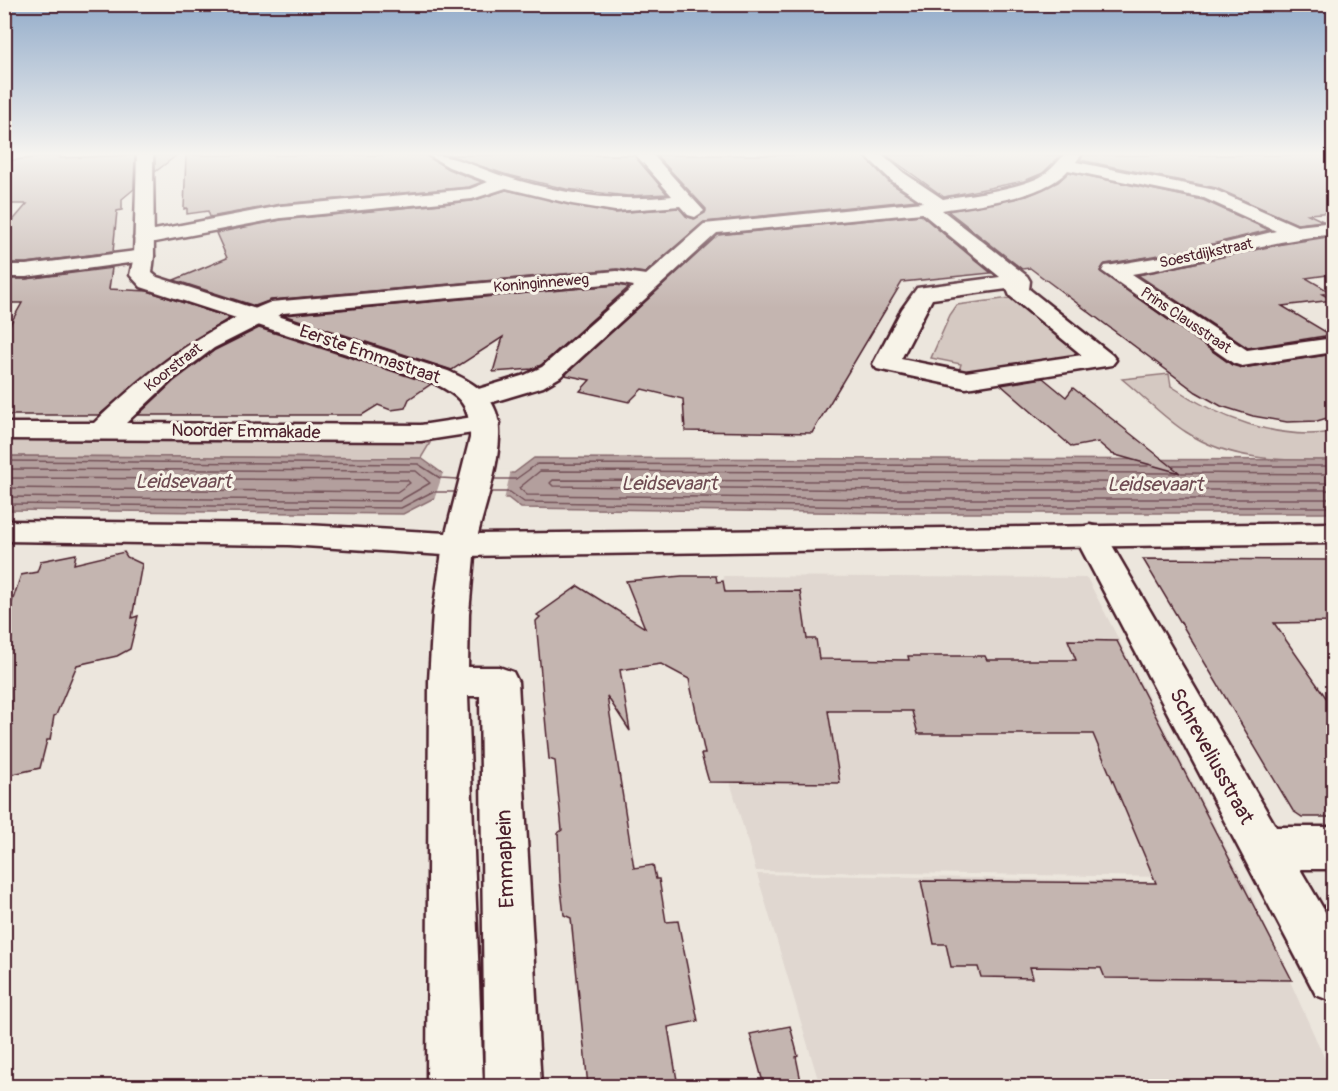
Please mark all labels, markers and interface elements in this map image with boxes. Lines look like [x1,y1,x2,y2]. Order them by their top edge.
street label: Soestdijkstraat [1158,234,1255,273]
street label: Koninginneweg [492,270,590,297]
street label: Prins Clausstraat [1137,283,1236,358]
street label: Eerste Emmastraat [296,320,444,390]
street label: Koorstraat [141,338,207,396]
street label: Noorder Emmakade [171,419,321,444]
water label: Leidsevaart [135,469,233,494]
water label: Leidsevaart [621,471,719,496]
water label: Leidsevaart [1107,472,1205,497]
street label: Schreveliusstraat [1163,683,1260,829]
street label: Emmaplein [490,809,521,909]

